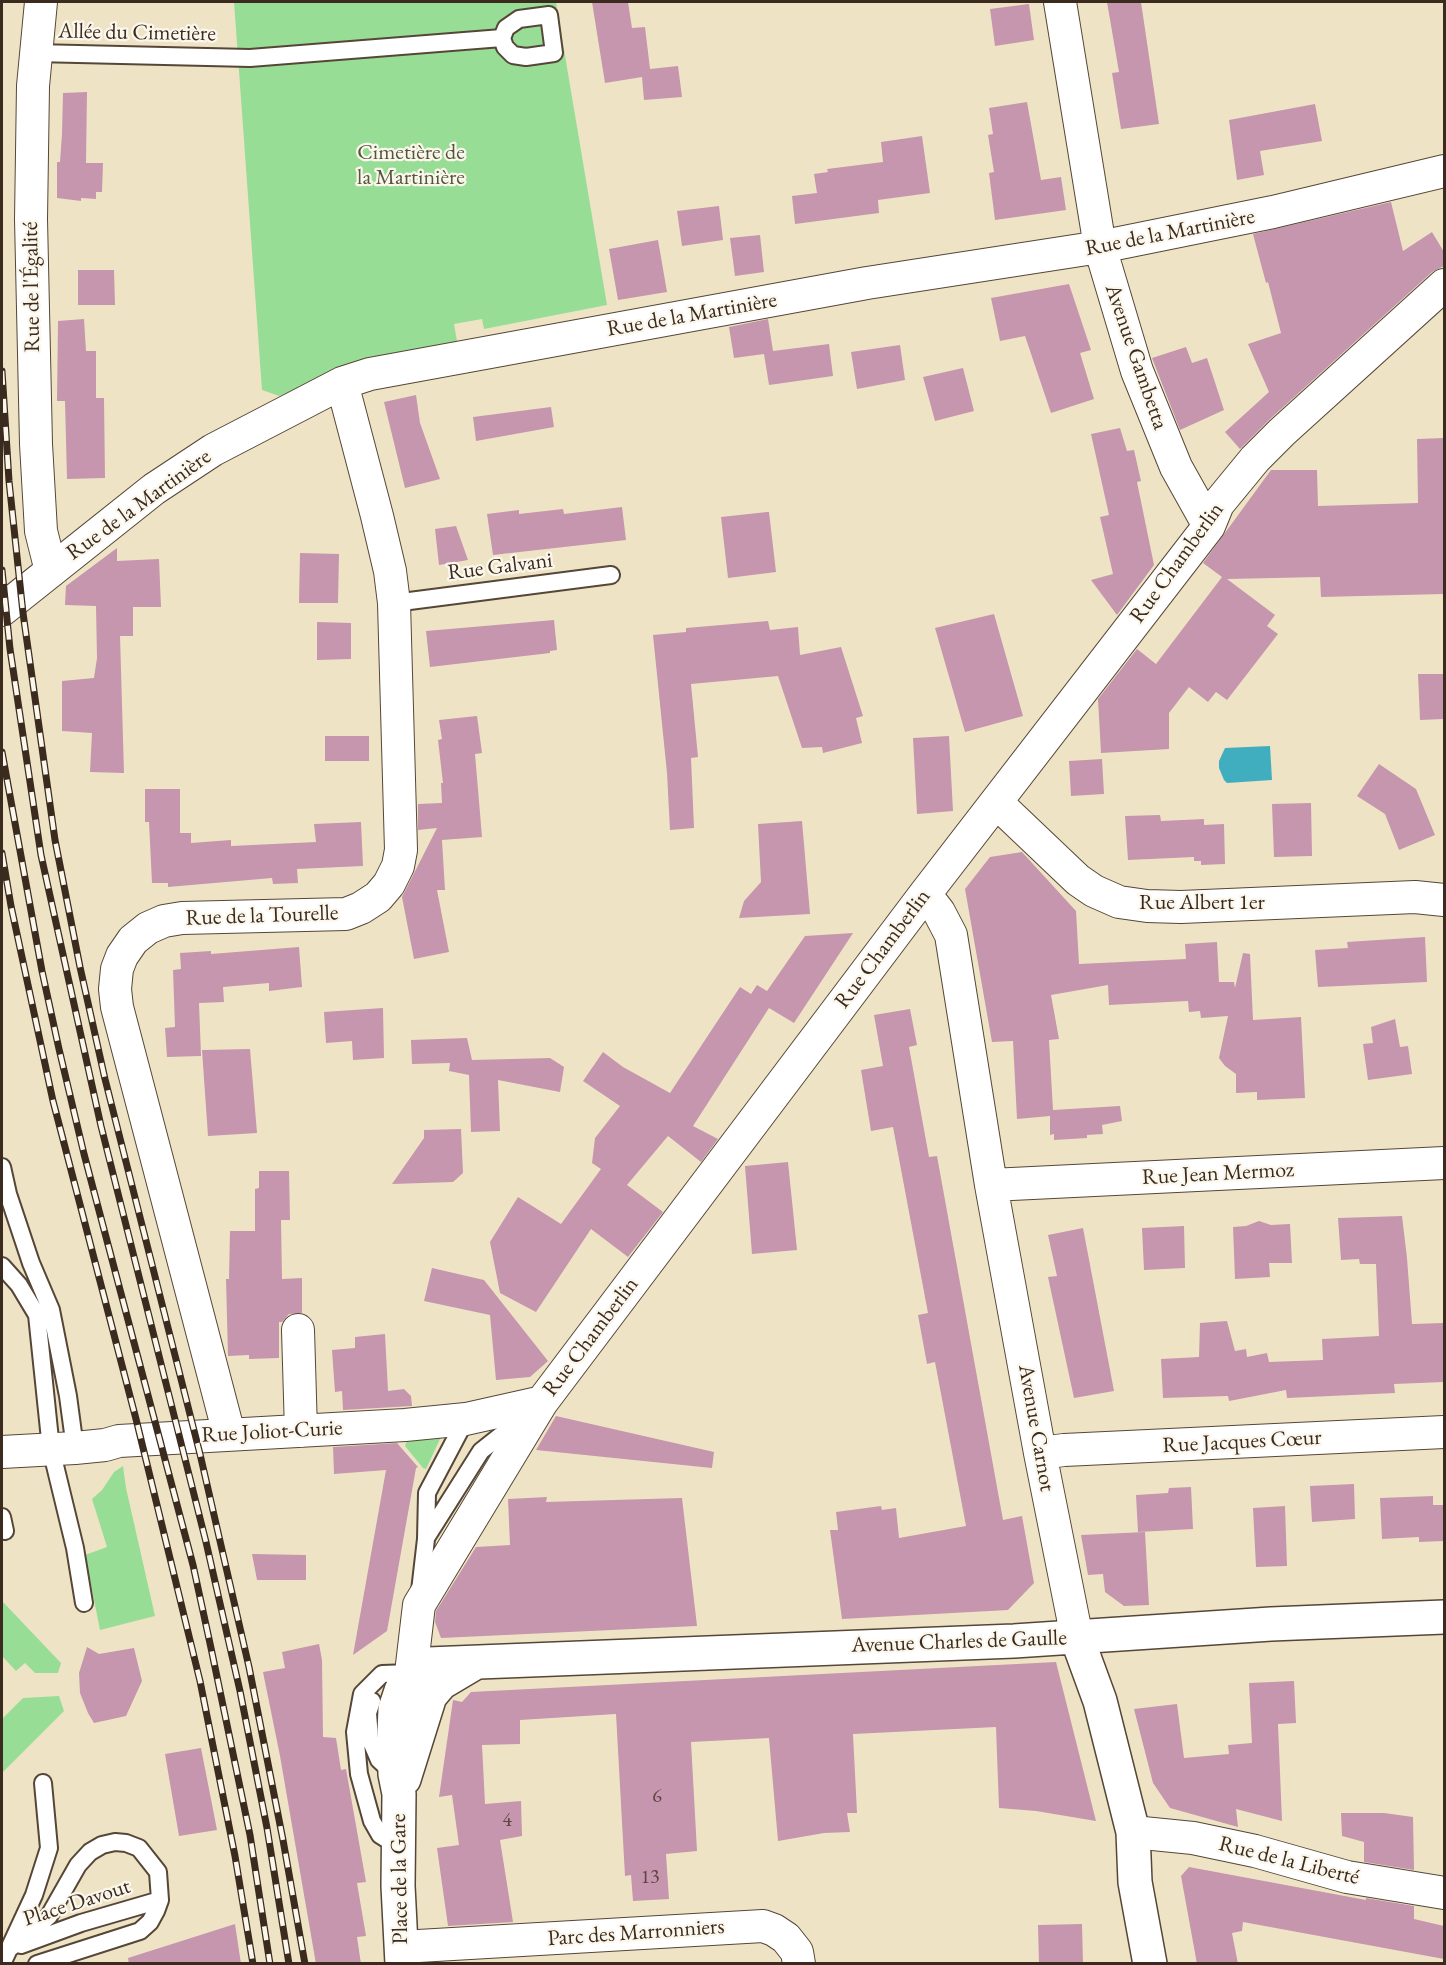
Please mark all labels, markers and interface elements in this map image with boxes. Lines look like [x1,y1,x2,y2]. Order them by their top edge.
street label: Allée du Cimetière [58,18,216,48]
park label: Cimetière de la Martinière [357,140,465,192]
street label: Rue de la Martinière [1083,204,1257,262]
street label: Rue de l'Égalité [18,221,46,353]
street label: Avenue Gambetta [1099,281,1173,433]
street label: Rue de la Martinière [605,287,779,343]
street label: Rue de la Martinière [62,444,216,566]
street label: Rue Chamberlin [1124,498,1230,628]
street label: Rue Galvani [446,547,554,587]
street label: Rue Chamberlin [830,884,936,1014]
street label: Rue Albert 1er [1139,890,1265,916]
street label: Rue de la Tourelle [185,900,339,932]
street label: Rue Jean Mermoz [1141,1157,1295,1191]
street label: Rue Chamberlin [538,1272,644,1402]
street label: Avenue Carnot [1012,1362,1060,1494]
street label: Rue Joliot-Curie [201,1415,343,1449]
street label: Rue Jacques Cœur [1162,1425,1322,1459]
street label: Avenue Charles de Gaulle [851,1625,1067,1659]
house number: 6 [652,1785,662,1809]
house number: 4 [502,1809,512,1833]
street label: Place de la Gare [386,1813,414,1945]
street label: Rue de la Liberté [1216,1831,1362,1891]
house number: 13 [640,1866,660,1890]
street label: Place Davout [20,1873,134,1933]
street label: Parc des Marronniers [547,1914,725,1952]

